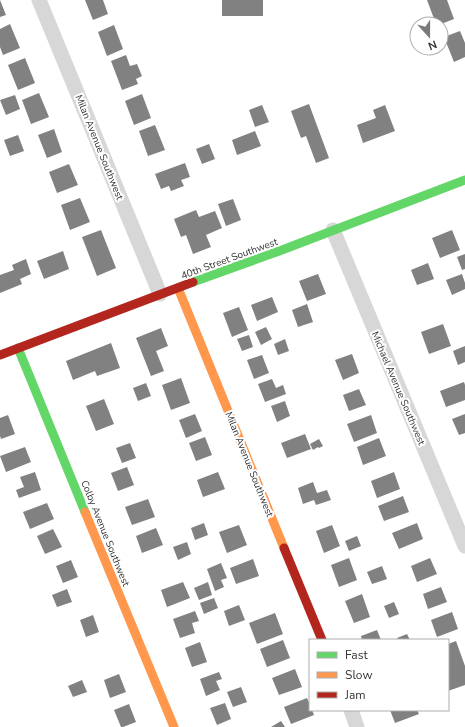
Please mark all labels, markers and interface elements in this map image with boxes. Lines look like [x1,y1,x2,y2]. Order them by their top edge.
north arrow [409,16,449,56]
text: N [426,36,439,53]
street label: Milan Avenue Southwest [72,93,127,203]
street label: 40th Street Southwest [179,235,280,283]
street label: Michael Avenue Southwest [368,329,429,448]
street label: Milan Avenue Southwest [222,410,277,520]
street label: Colby Avenue Southwest [77,478,133,589]
legend [309,639,449,711]
text: Fast [345,647,368,663]
text: Slow [345,667,373,683]
text: Jam [344,687,366,703]

